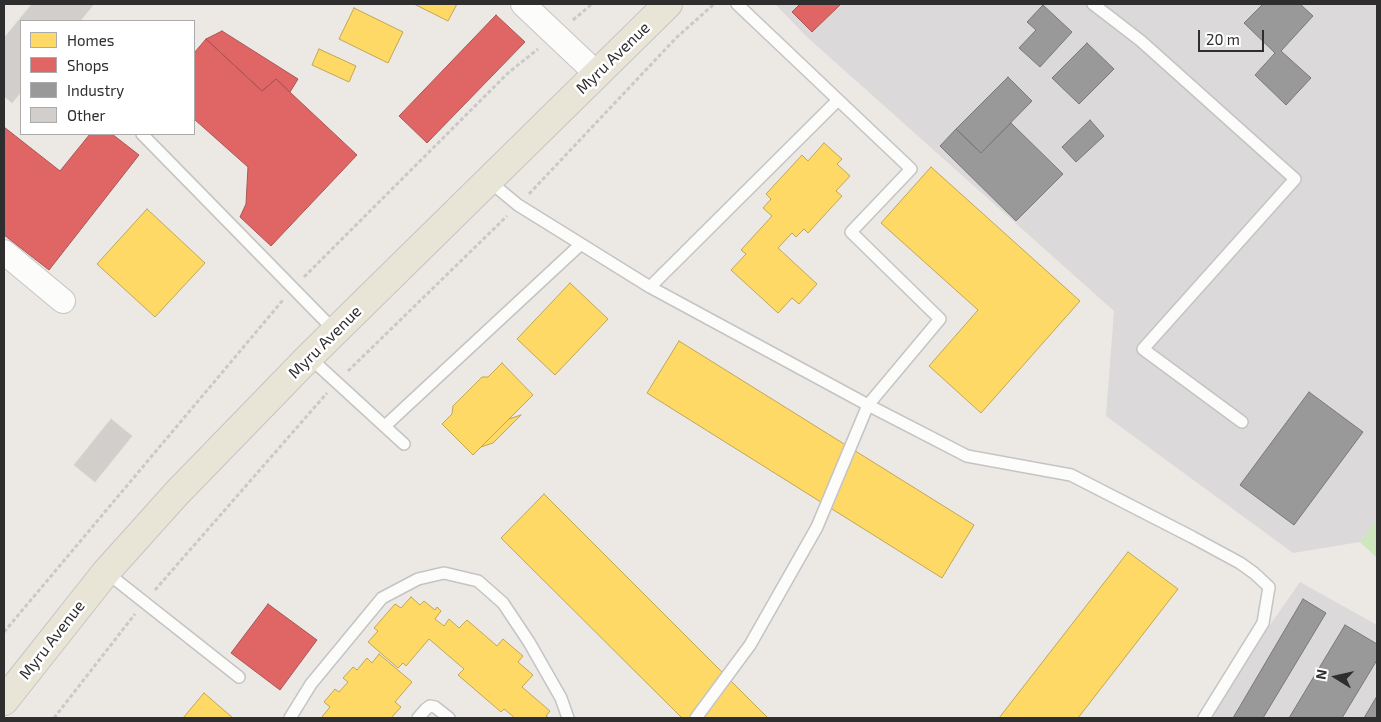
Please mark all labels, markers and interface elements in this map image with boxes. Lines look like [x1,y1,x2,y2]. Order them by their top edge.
street label: Myru Avenue [572,18,654,98]
legend [20,20,195,135]
scale bar [1201,20,1267,52]
text: 20 m [1206,30,1240,48]
text: Homes [67,31,114,49]
text: Shops [67,56,109,74]
text: Industry [67,81,124,99]
text: Other [67,106,106,124]
street label: Myru Avenue [285,302,365,382]
street label: Myru Avenue [15,597,89,683]
north arrow [1311,652,1361,702]
text: N [1311,668,1330,681]

